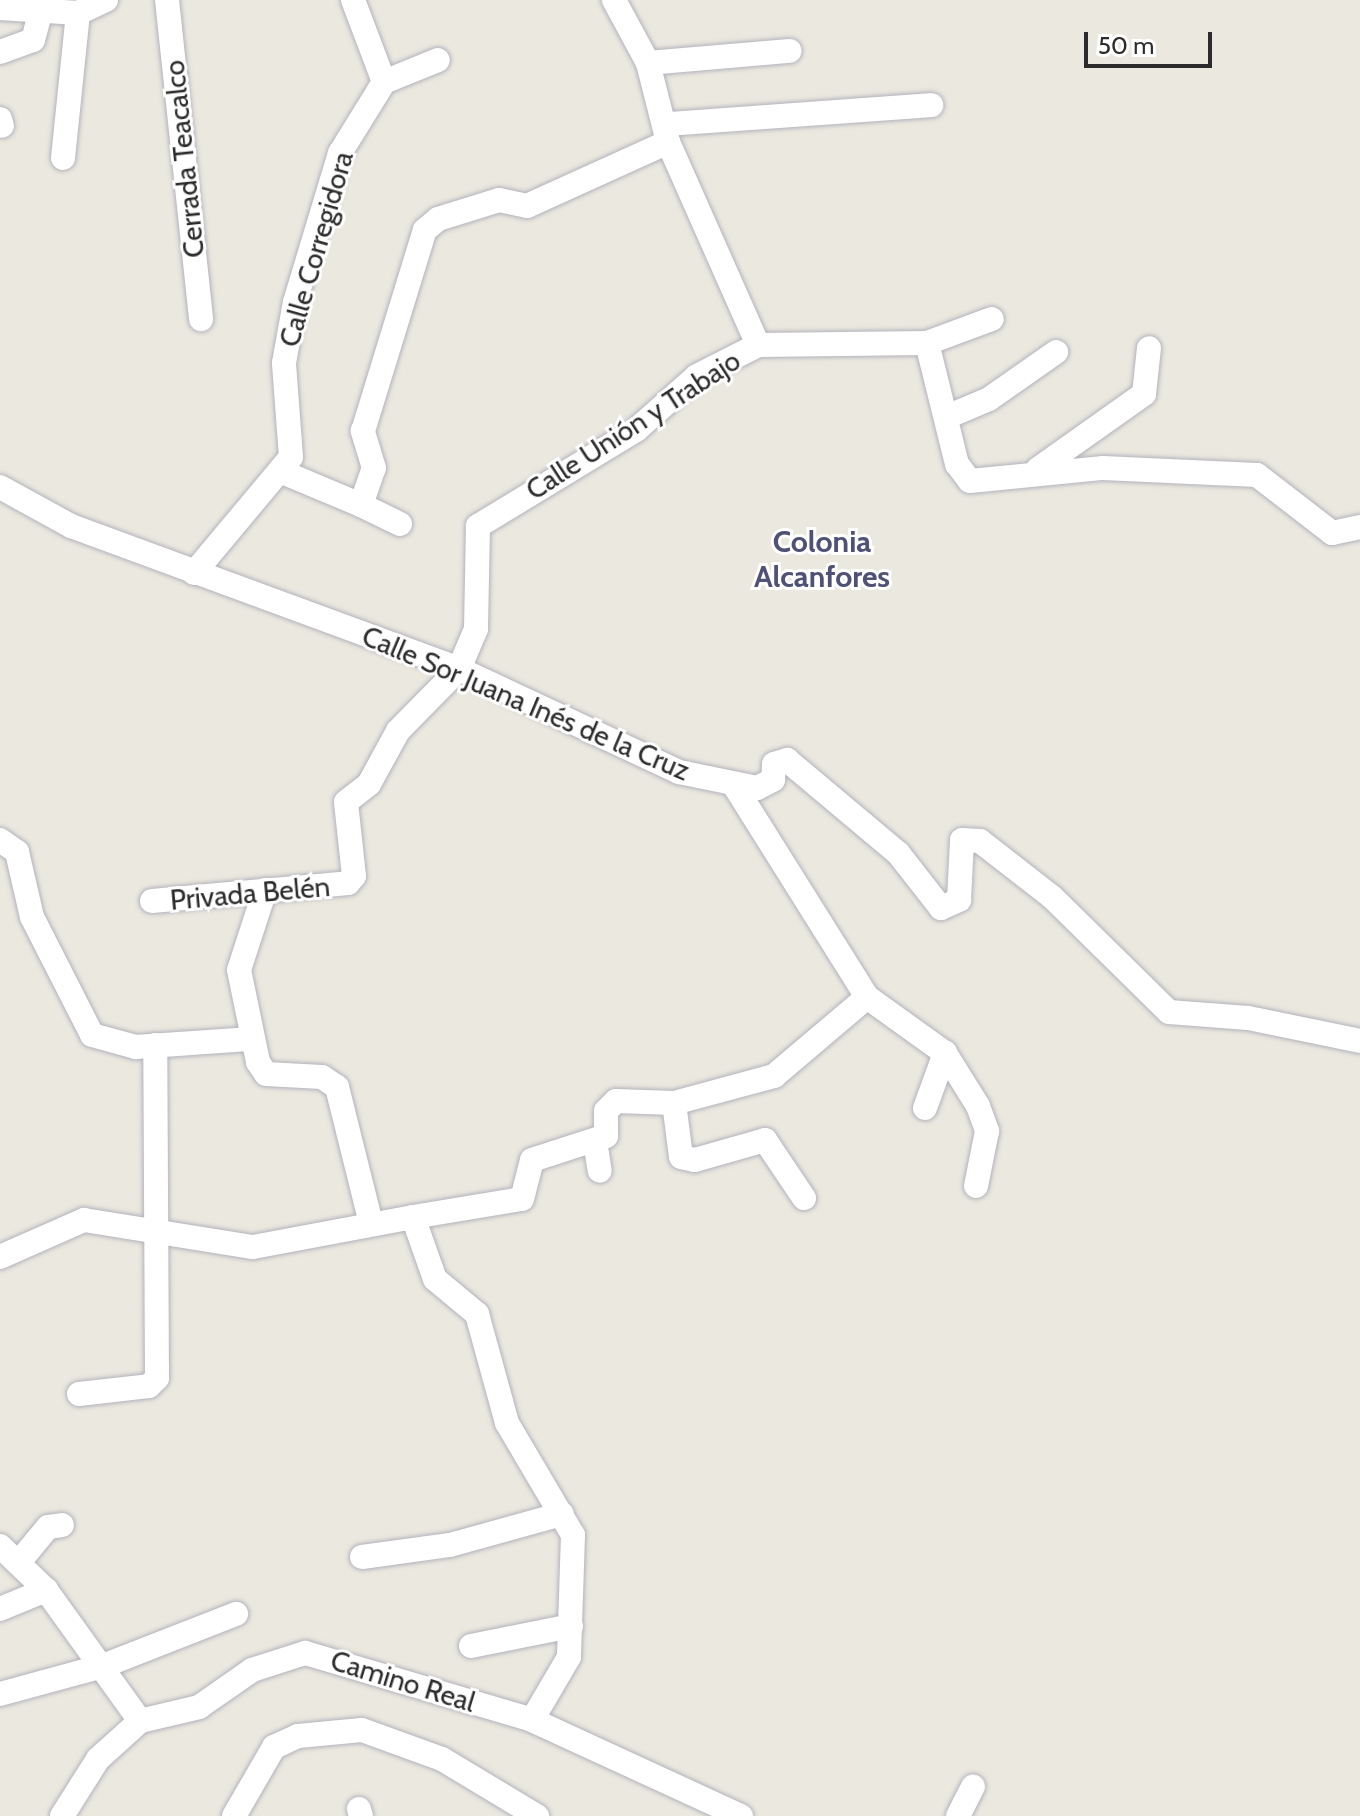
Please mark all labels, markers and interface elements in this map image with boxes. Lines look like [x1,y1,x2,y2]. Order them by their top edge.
scale bar [1088,16,1216,66]
text: 50 m [1098,31,1154,60]
street label: Cerrada Teacalco [157,59,211,259]
street label: Calle Corregidora [272,147,360,351]
street label: Calle Unión y Trabajo [520,343,746,507]
district label: Colonia Alcanfores [754,524,890,594]
street label: Calle Sor Juana Inés de la Cruz [357,619,695,787]
street label: Privada Belén [169,869,331,917]
street label: Camino Real [327,1643,479,1719]

